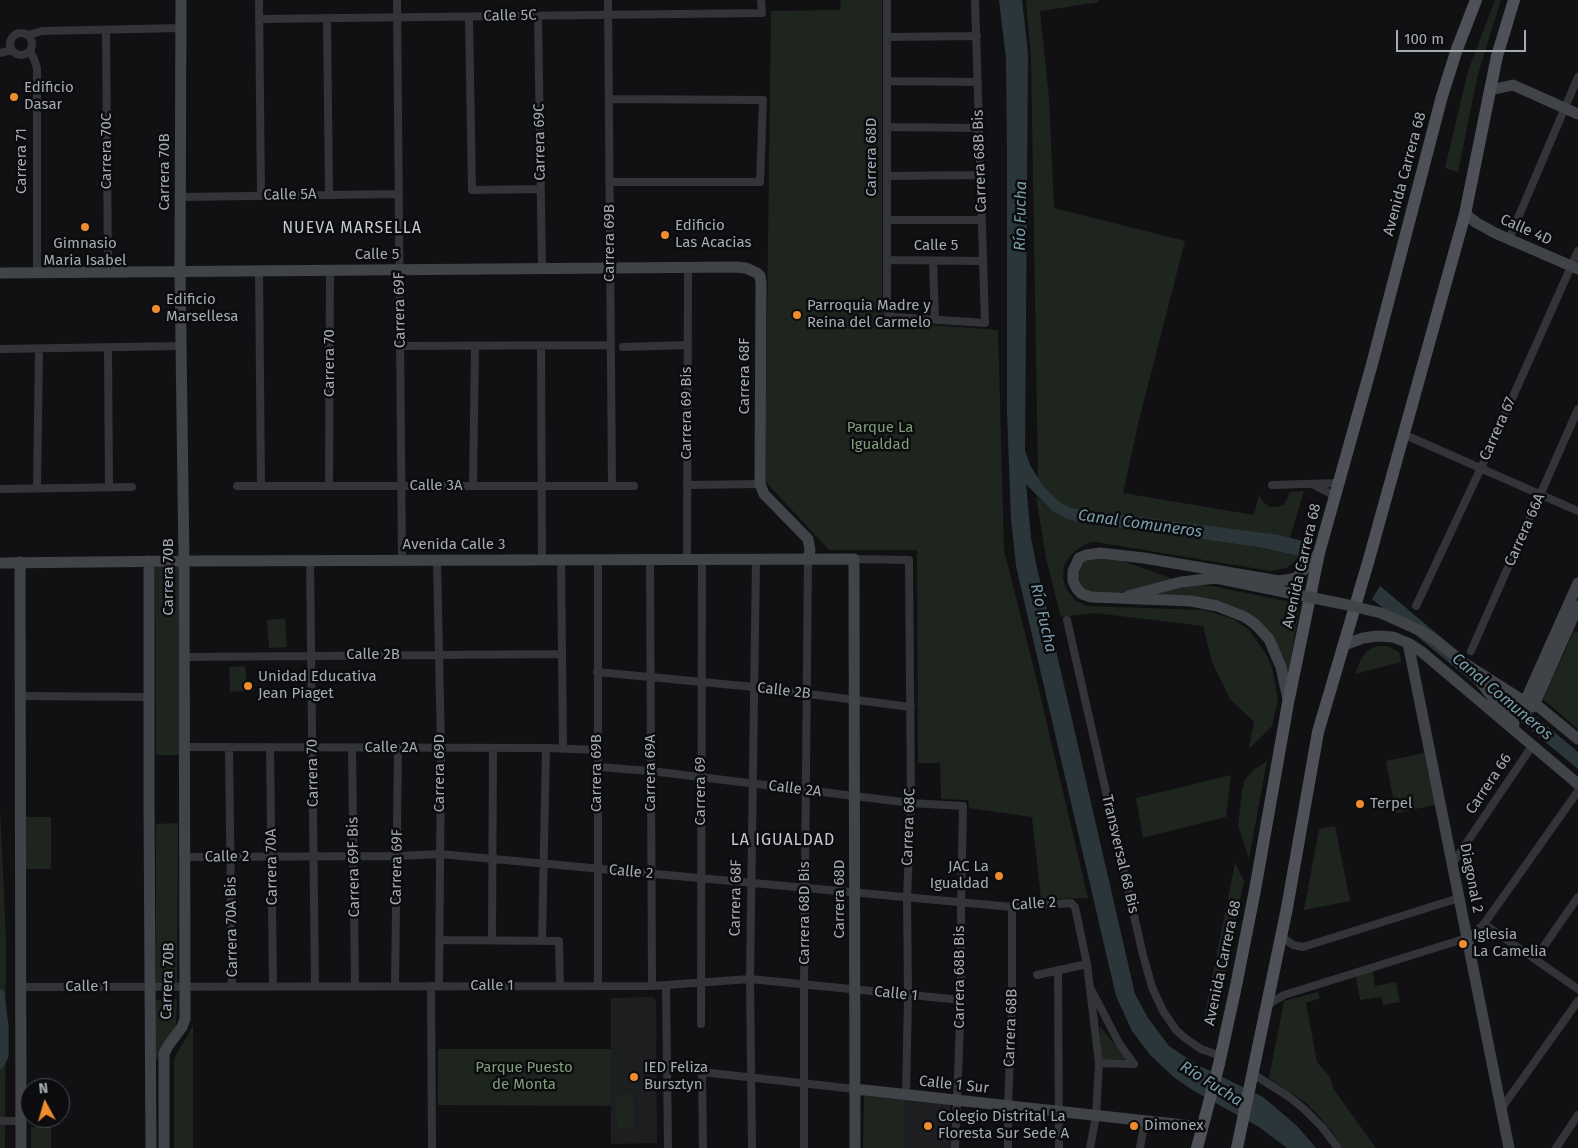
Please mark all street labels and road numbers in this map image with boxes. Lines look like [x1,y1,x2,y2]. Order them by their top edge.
street label: Calle 5C [483,7,537,25]
street label: Carrera 69C [530,103,550,181]
street label: Carrera 68B Bis [969,109,991,213]
street label: Avenida Carrera 68 [1380,110,1430,238]
street label: Carrera 70C [98,113,116,189]
street label: Carrera 68D [863,117,881,197]
street label: Carrera 71 [13,128,31,194]
street label: Carrera 70B [156,133,174,211]
street label: Calle 5A [263,186,317,204]
street label: Carrera 69B [601,204,619,282]
street label: Calle 4D [1497,211,1555,249]
street label: Calle 5 [914,237,958,255]
street label: Calle 5 [355,246,399,264]
street label: Carrera 69F [390,272,410,348]
street label: Carrera 70 [321,329,339,397]
street label: Carrera 68F [736,338,754,414]
street label: Carrera 69 Bis [678,366,696,460]
street label: Carrera 67 [1476,395,1520,463]
street label: Calle 3A [409,477,463,495]
street label: Carrera 66A [1501,491,1549,569]
street label: Avenida Carrera 68 [1279,502,1325,630]
street label: Avenida Calle 3 [403,536,505,554]
street label: Carrera 70B [160,538,178,616]
street label: Calle 2B [346,646,400,664]
street label: Calle 2B [756,679,812,703]
street label: Carrera 69D [431,734,449,812]
street label: Carrera 69B [588,734,606,812]
street label: Carrera 69A [642,734,660,812]
street label: Carrera 70 [303,739,323,807]
street label: Calle 2A [364,739,418,757]
street label: Carrera 66 [1462,750,1516,818]
street label: Carrera 69 [692,757,710,825]
street label: Calle 2A [768,777,822,801]
street label: Carrera 68C [899,788,919,866]
street label: Transversal 68 Bis [1098,793,1142,915]
street label: Carrera 69F Bis [344,817,364,917]
street label: Carrera 70A [262,829,282,905]
street label: Carrera 69F [387,829,407,905]
street label: Diagonal 2 [1455,842,1487,914]
street label: Calle 2 [205,848,249,866]
street label: Carrera 68F [726,859,746,937]
street label: Carrera 68D [831,859,849,939]
street label: Calle 2 [608,861,654,883]
street label: Carrera 68D Bis [796,861,814,965]
street label: Carrera 70A Bis [222,876,242,978]
street label: Calle 2 [1011,893,1057,915]
street label: Avenida Carrera 68 [1201,899,1245,1027]
street label: Carrera 68B Bis [951,926,969,1028]
street label: Carrera 70B [158,942,178,1020]
street label: Calle 1 [470,977,514,995]
street label: Calle 1 [65,978,109,996]
street label: Calle 1 [873,983,919,1005]
street label: Carrera 68B [1001,988,1021,1068]
street label: Calle 1 Sur [918,1072,990,1098]

